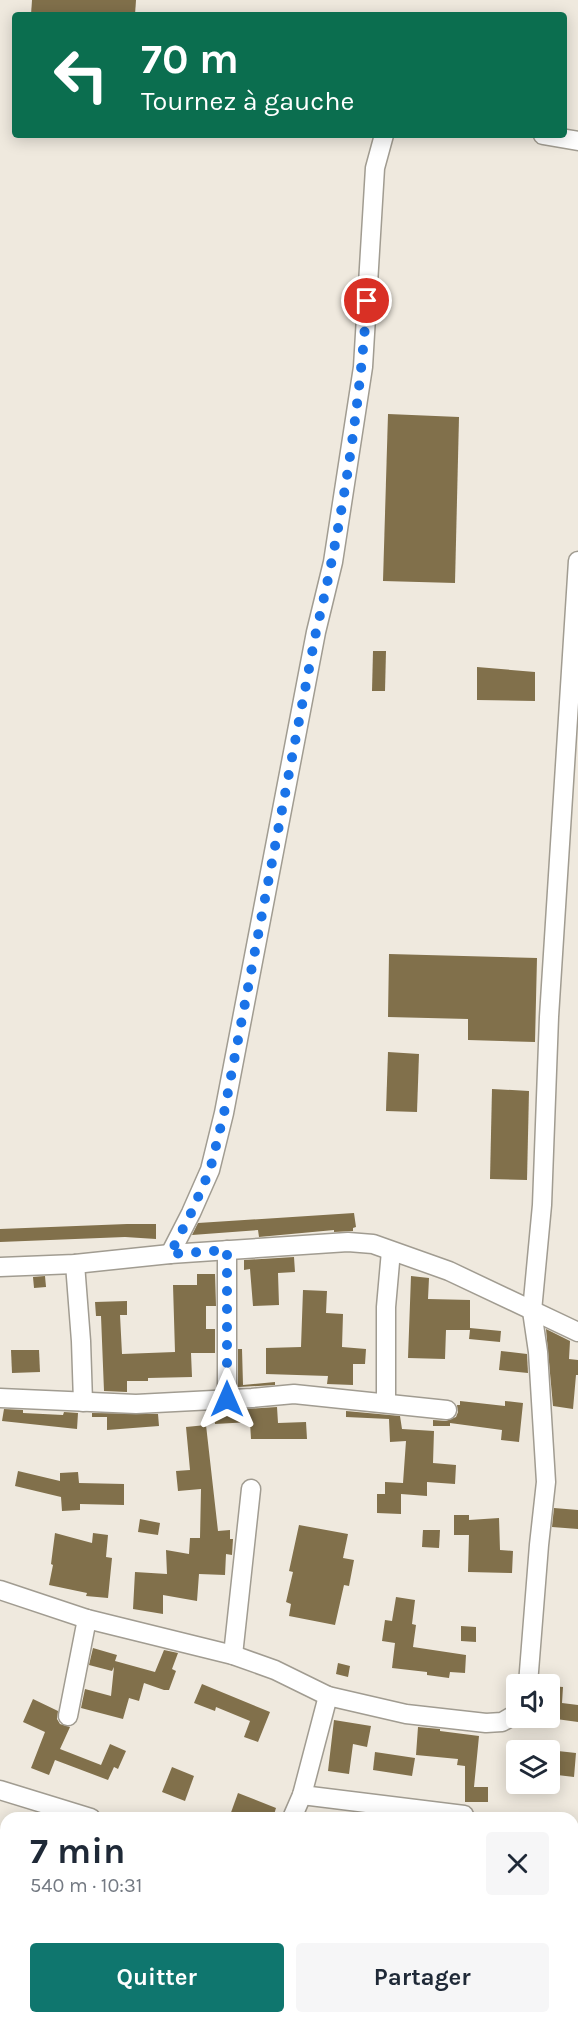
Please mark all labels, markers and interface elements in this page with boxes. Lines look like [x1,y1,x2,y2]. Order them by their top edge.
text: 70 m [141,34,239,84]
icon: left [42,36,120,114]
text: Tournez à gauche [141,85,354,117]
pin [341,275,392,326]
icon: arrive [350,284,383,317]
position arrow [195,1367,259,1431]
map controls [506,1674,560,1794]
button: sound [506,1674,560,1728]
button: layers [506,1740,560,1794]
text: 7 min [30,1830,125,1872]
button: close [486,1832,549,1895]
text: 540 m · 10:31 [30,1874,142,1897]
button: Quitter [30,1943,284,2012]
button: Partager [296,1943,549,2012]

